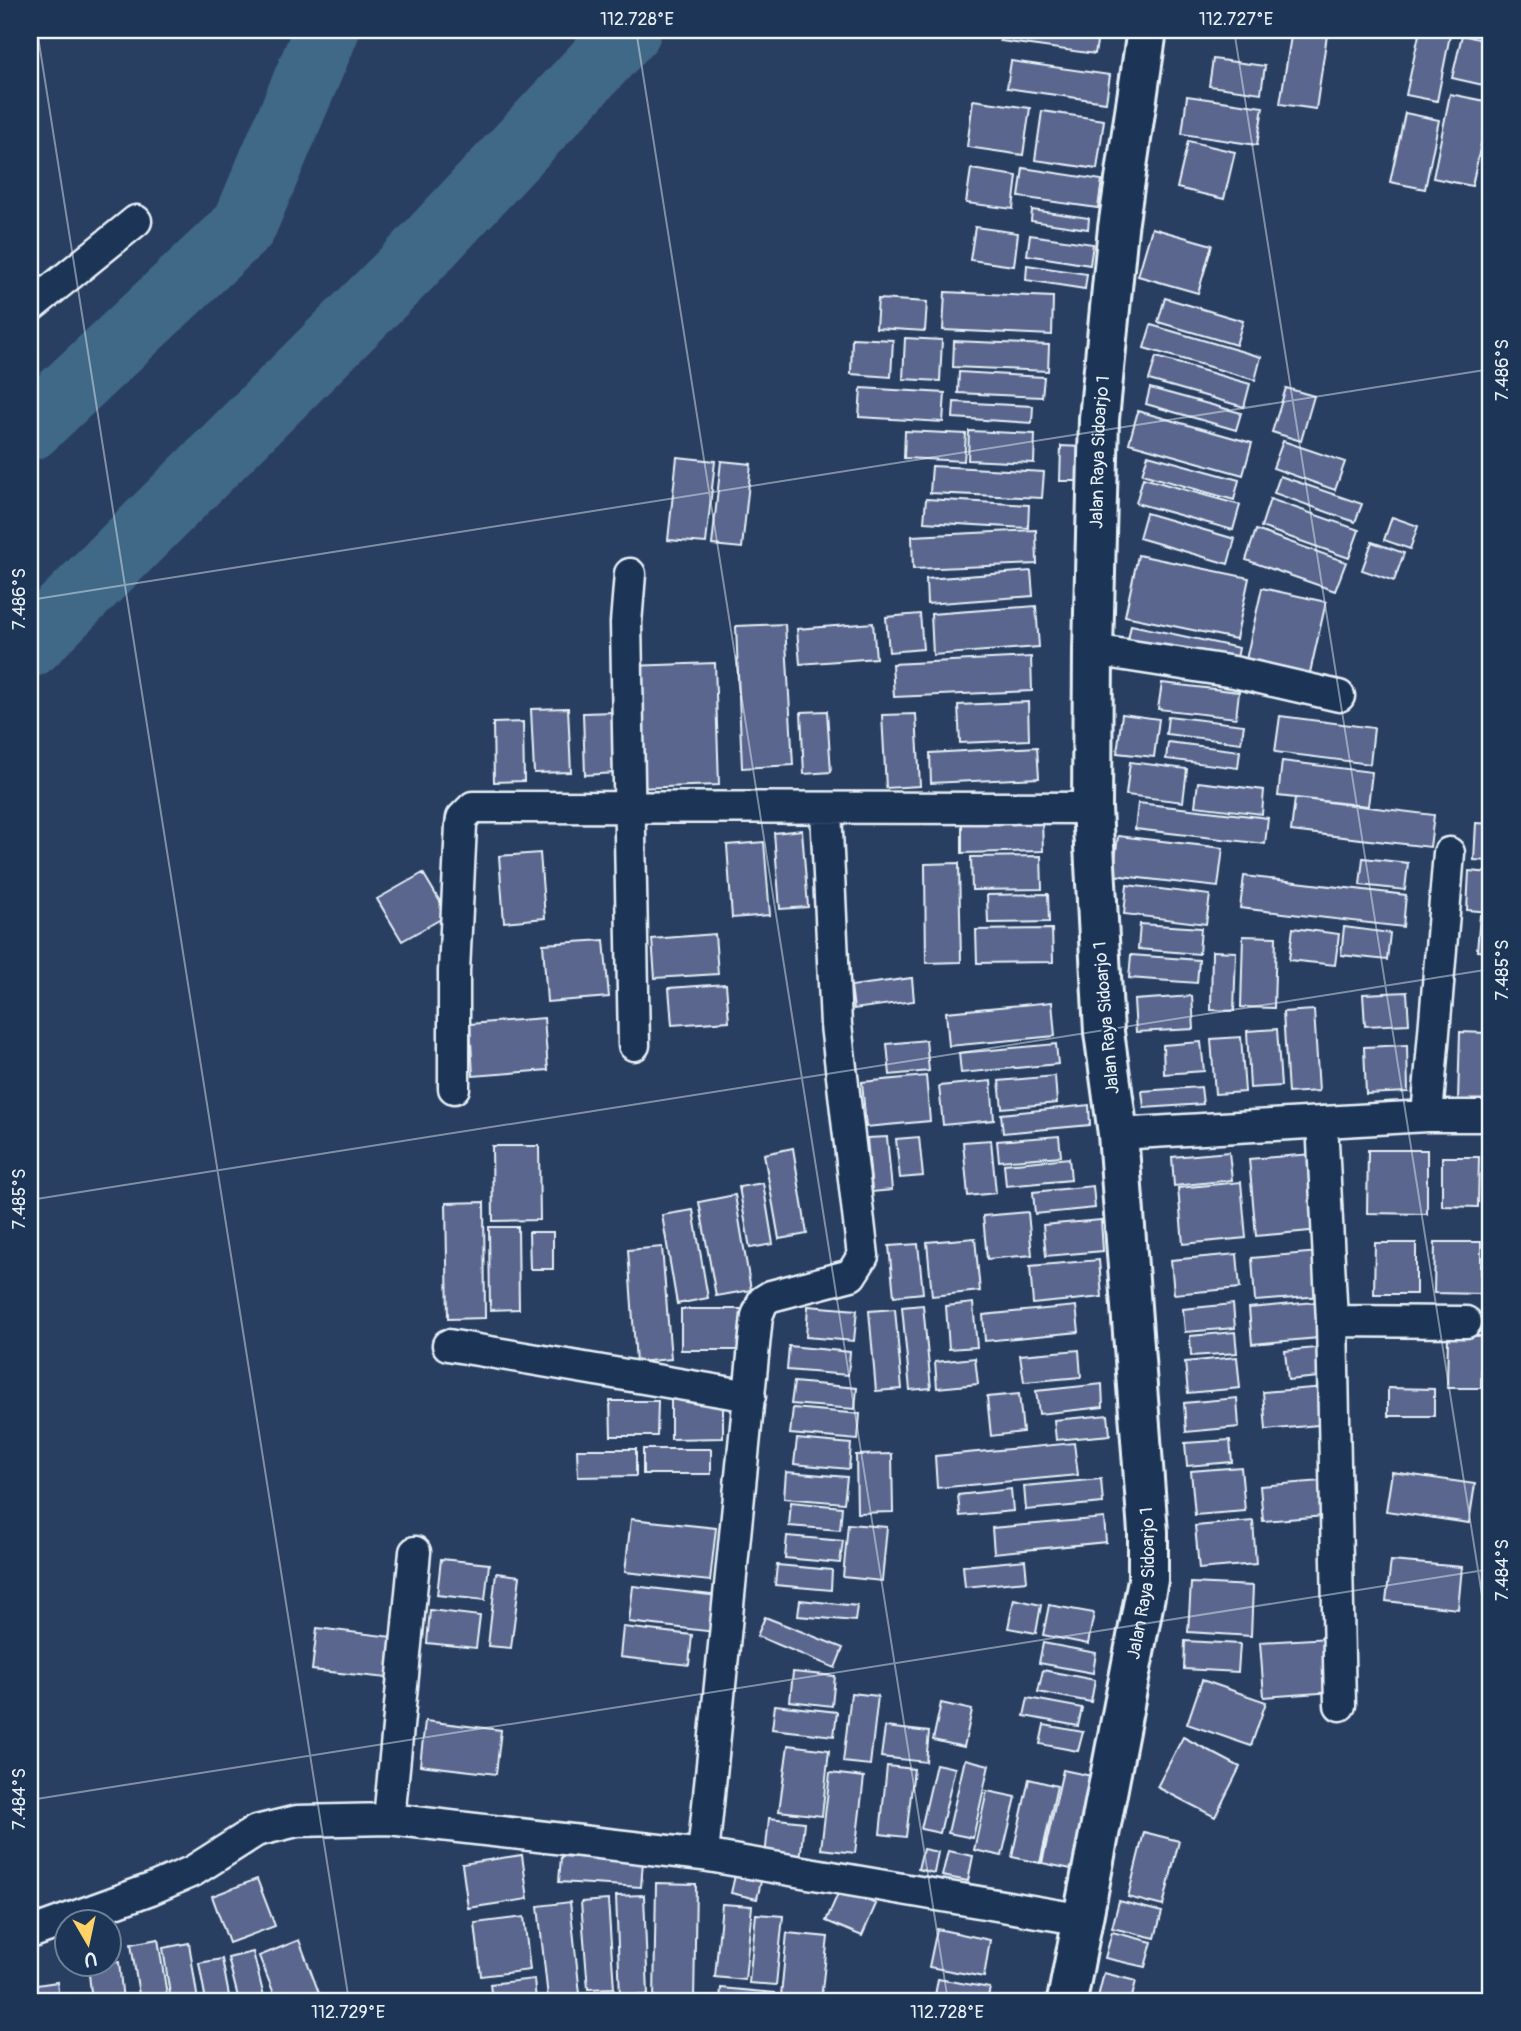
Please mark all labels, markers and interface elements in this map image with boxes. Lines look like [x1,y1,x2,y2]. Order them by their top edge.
text: 112.728°E [600,8,674,31]
text: 112.727°E [1199,8,1273,31]
text: 7.486°S [1491,339,1514,401]
street label: Jalan Raya Sidoarjo 1 [1085,375,1115,529]
text: 7.486°S [8,568,31,630]
text: 7.485°S [1491,939,1514,1001]
street label: Jalan Raya Sidoarjo 1 [1088,941,1125,1095]
text: 7.485°S [8,1168,31,1230]
street label: Jalan Raya Sidoarjo 1 [1122,1506,1160,1661]
text: 7.484°S [1491,1539,1514,1601]
text: 7.484°S [8,1768,31,1830]
north arrow [52,1909,122,1979]
text: U [82,1946,99,1972]
text: 112.729°E [311,2001,385,2024]
text: 112.728°E [910,2001,984,2024]

